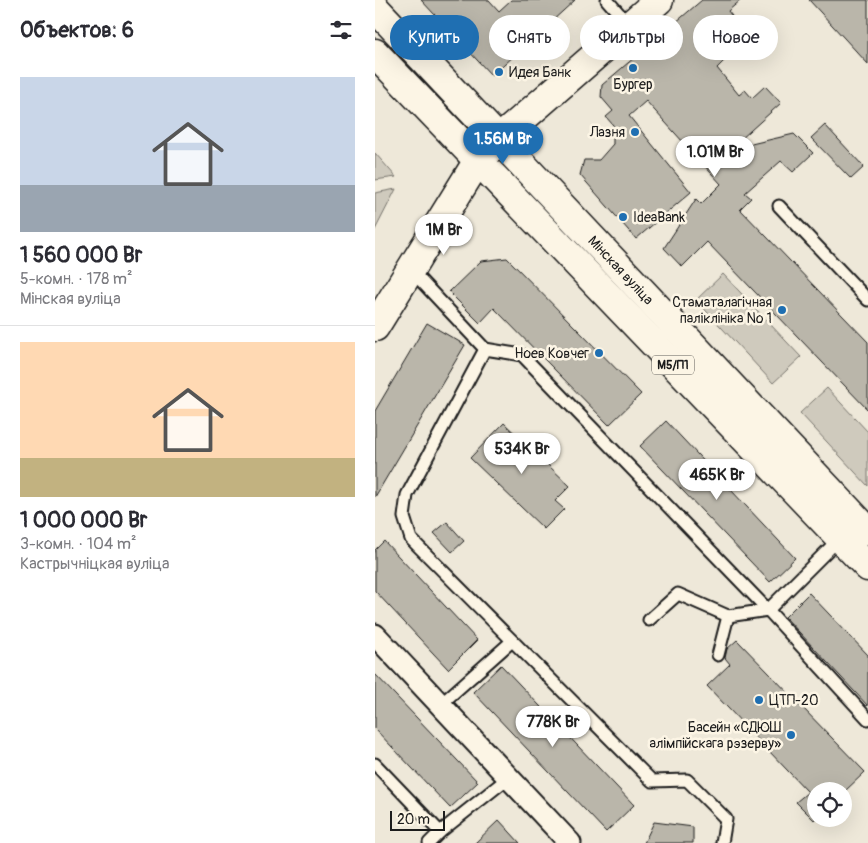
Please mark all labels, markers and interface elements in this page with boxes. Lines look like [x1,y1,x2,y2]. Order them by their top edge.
chip: Купить [390,15,479,60]
chip: Снять [489,15,570,60]
chip: Фильтры [580,15,683,60]
chip: Новое [693,15,778,60]
icon: filters [327,16,355,44]
text: Объектов: 6 [20,17,134,44]
marker: Бургер [627,62,639,74]
place label: Идея Банк [509,64,571,81]
marker: Идея Банк [493,66,505,78]
place label: Бургер [613,76,653,93]
icon: home [143,109,233,199]
pin: 1.56M Br [451,122,555,165]
place label: Лазня [589,124,625,141]
marker: Лазня [629,126,641,138]
text: 1.56M Br [474,129,532,149]
pin: 1.01M Br [663,136,767,178]
text: 1.01M Br [687,142,743,162]
place label: IdeaBank [633,209,685,226]
marker: IdeaBank [617,211,629,223]
pin: 1M Br [409,214,479,256]
text: 1M Br [426,220,462,240]
street label: Мінская вуліца [584,232,657,308]
text: 1 560 000 Br [20,242,142,269]
text: 5-комн. · 178 m² [20,269,132,289]
text: Мінская вуліца [20,289,121,309]
place label: Стаматалагічная паліклініка № 1 [672,294,772,327]
marker: Стаматалагічная паліклініка № 1 [776,304,788,316]
place label: Ноев Ковчег [515,345,589,362]
marker: Ноев Ковчег [593,347,605,359]
road number: М5/П1 [652,356,694,374]
icon: home [143,375,233,465]
pin: 534K Br [476,432,568,475]
text: 534K Br [495,439,549,459]
pin: 465K Br [671,458,763,501]
text: 465K Br [689,465,745,485]
text: 1 000 000 Br [20,507,147,534]
text: 3-комн. · 104 m² [20,534,136,554]
text: Кастрычніцкая вуліца [20,554,169,574]
place label: ЦТП-20 [769,692,818,709]
marker: ЦТП-20 [753,694,765,706]
pin: 778K Br [507,706,599,748]
text: 778K Br [527,712,579,732]
place label: Басейн «СДЮШ алімпійскага рэзерву» [650,719,782,752]
marker: Басейн «СДЮШ алімпійскага рэзерву» [785,729,797,741]
map controls [807,782,852,827]
button: locate [807,782,852,827]
scale bar [390,808,445,831]
text: 20 m [397,811,430,828]

